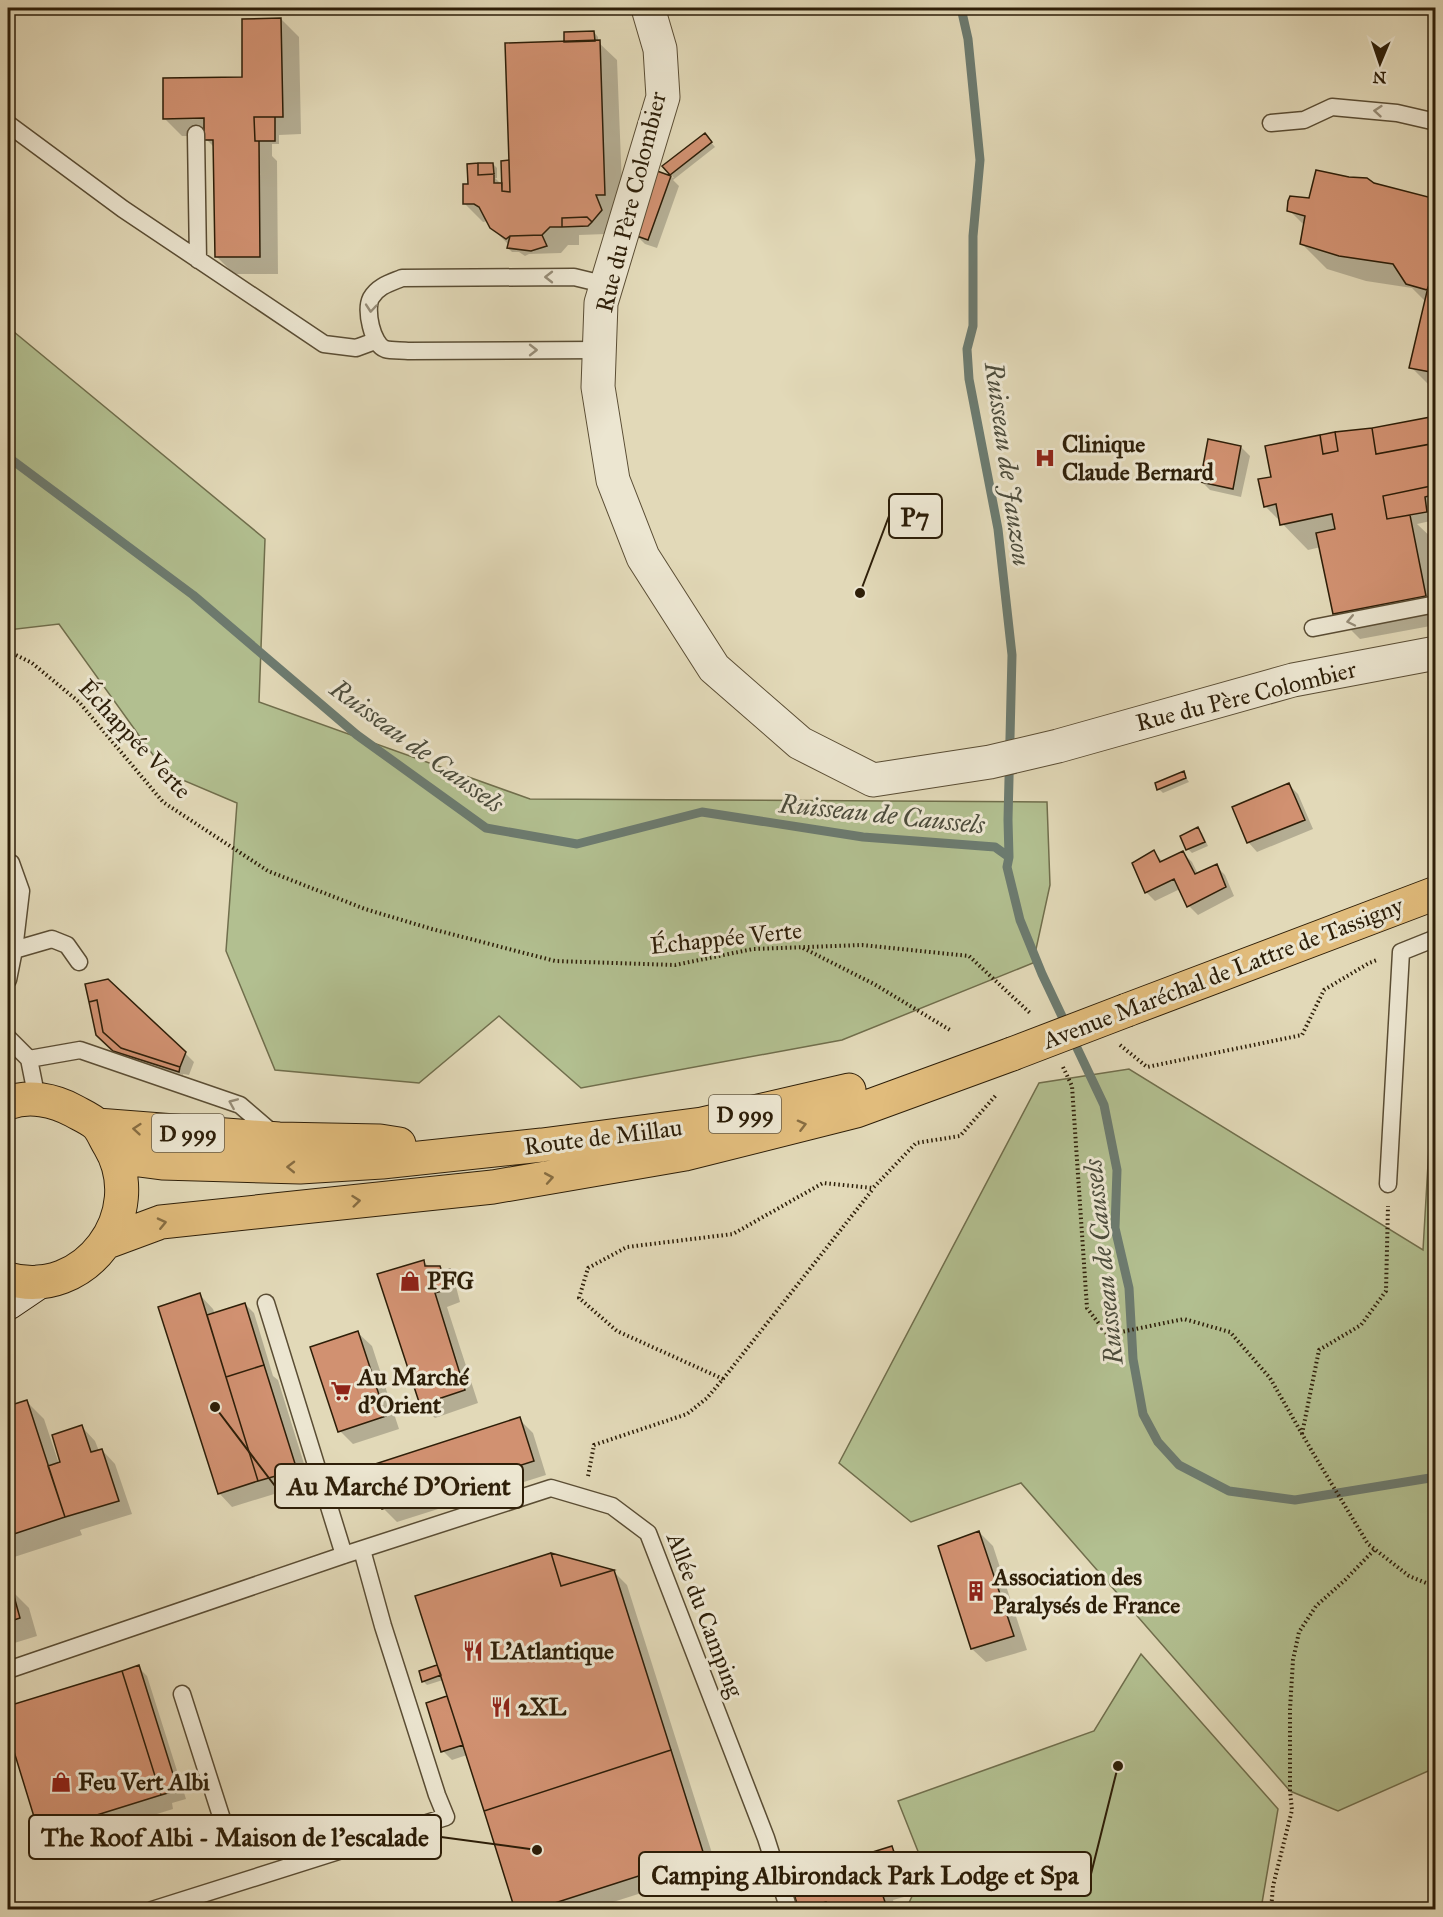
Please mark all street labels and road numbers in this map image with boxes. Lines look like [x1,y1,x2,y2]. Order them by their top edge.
street label: Rue du Père Colombier [589,89,673,315]
street label: Rue du Père Colombier [1133,654,1359,738]
street label: Échappée Verte [72,673,198,805]
street label: Avenue Maréchal de Lattre de Tassigny [1038,890,1408,1056]
street label: Échappée Verte [649,915,803,961]
road number: D 999 [709,1095,781,1133]
street label: Route de Millau [522,1112,684,1162]
road number: D 999 [152,1114,224,1152]
street label: Allée du Camping [660,1528,750,1702]

